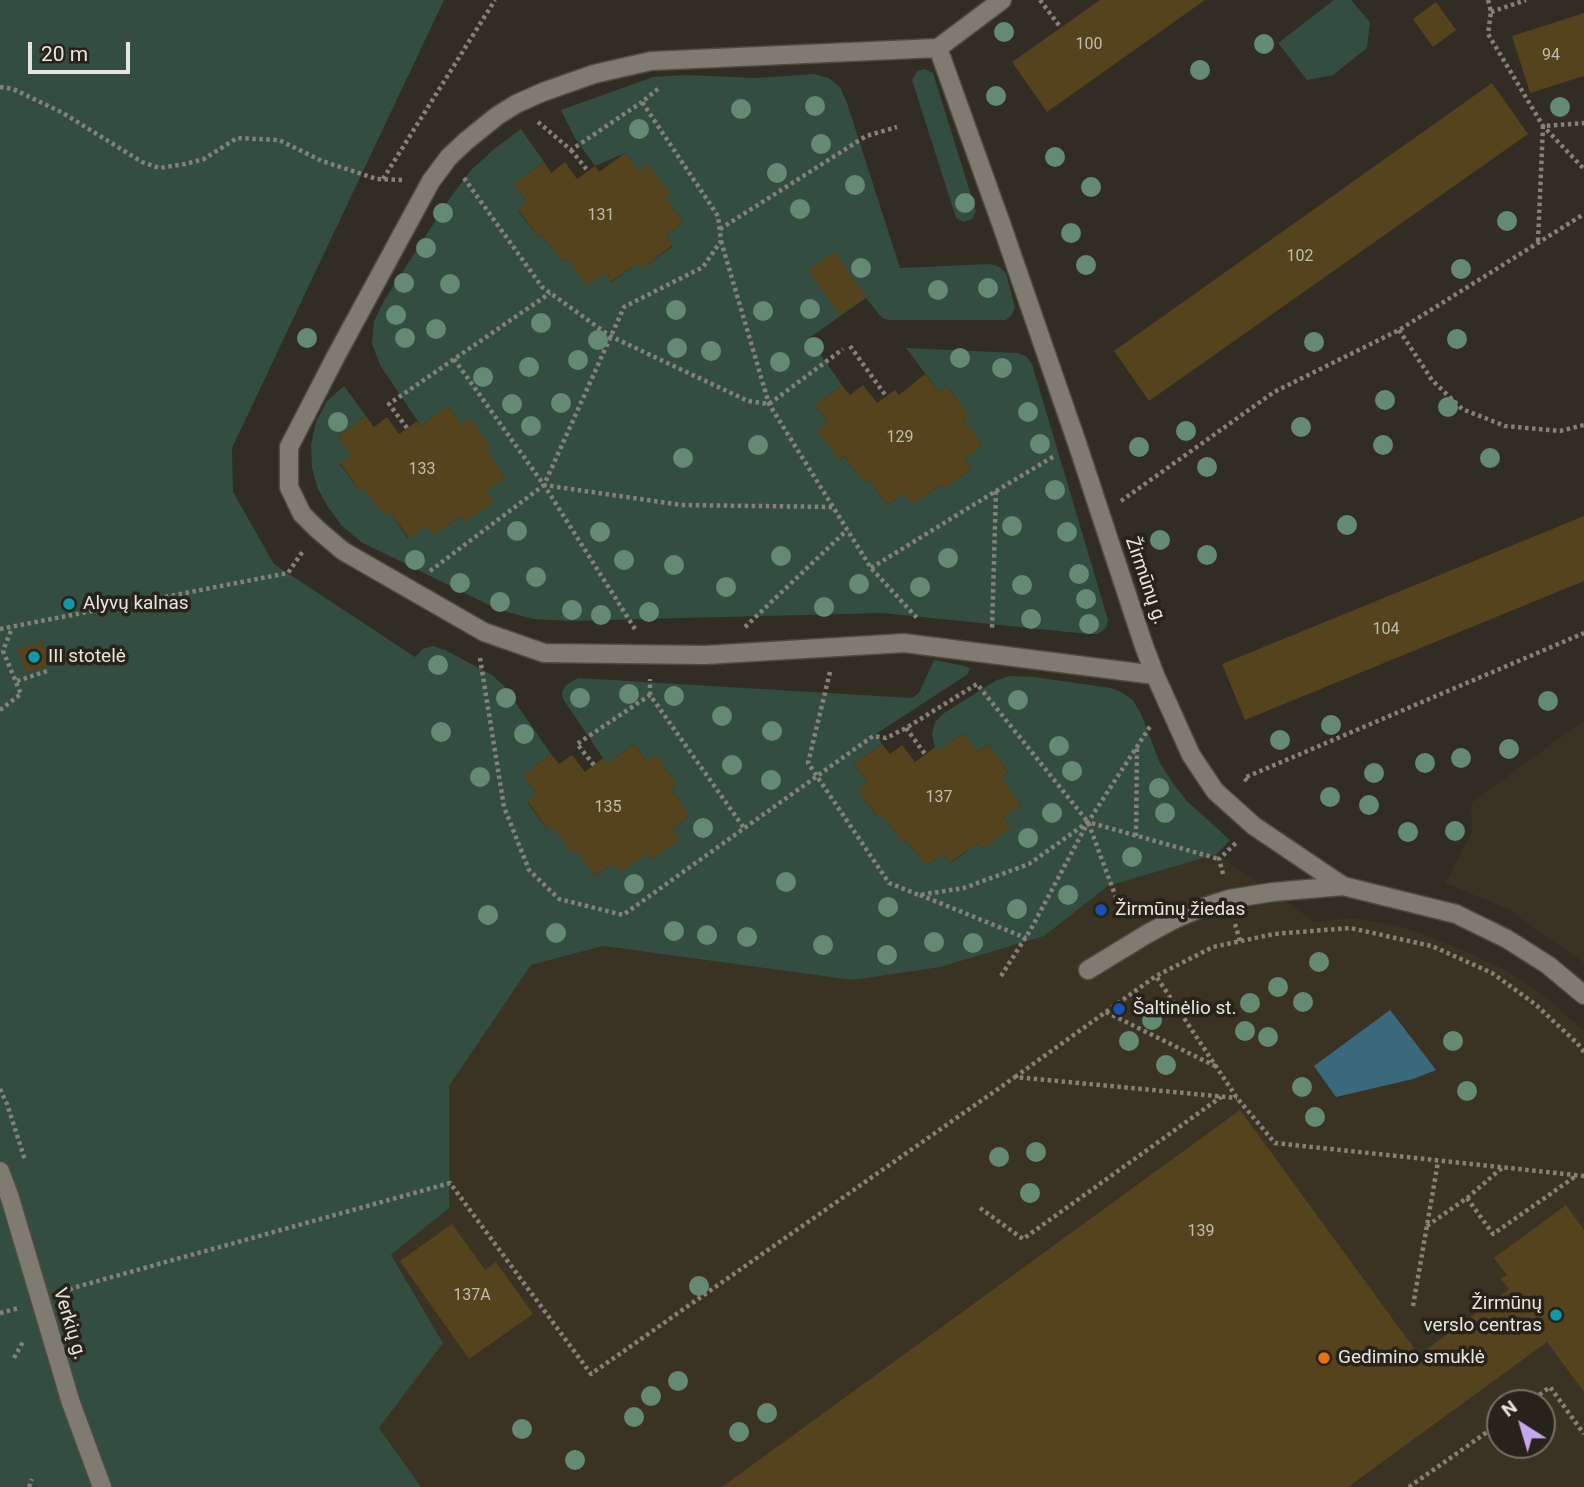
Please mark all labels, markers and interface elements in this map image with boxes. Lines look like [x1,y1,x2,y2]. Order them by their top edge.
scale bar [32,28,133,72]
house number: 100 [1076,35,1102,55]
text: 20 m [41,42,88,66]
house number: 94 [1542,46,1560,66]
house number: 131 [588,206,614,226]
house number: 102 [1287,247,1313,267]
house number: 129 [887,428,913,448]
house number: 133 [409,460,435,480]
street label: Žirmūnų g. [1119,534,1171,628]
place label: Alyvų kalnas [83,593,189,615]
marker: Alyvų kalnas [61,596,77,612]
house number: 104 [1373,620,1399,640]
place label: III stotelė [48,646,126,668]
marker: III stotelė [26,649,42,665]
house number: 137 [926,788,952,808]
house number: 135 [595,798,621,818]
place label: Žirmūnų žiedas [1115,899,1245,921]
marker: Žirmūnų žiedas [1093,902,1109,918]
place label: Šaltinėlio st. [1133,998,1236,1020]
marker: Šaltinėlio st. [1111,1001,1127,1017]
house number: 139 [1188,1222,1214,1242]
street label: Verkių g. [47,1286,91,1362]
house number: 137A [453,1286,491,1306]
place label: Žirmūnų verslo centras [1423,1293,1542,1337]
marker: Žirmūnų verslo centras [1548,1307,1564,1323]
place label: Gedimino smuklė [1338,1347,1485,1369]
marker: Gedimino smuklė [1316,1350,1332,1366]
north arrow [1486,1389,1556,1459]
text: N [1497,1395,1522,1422]

